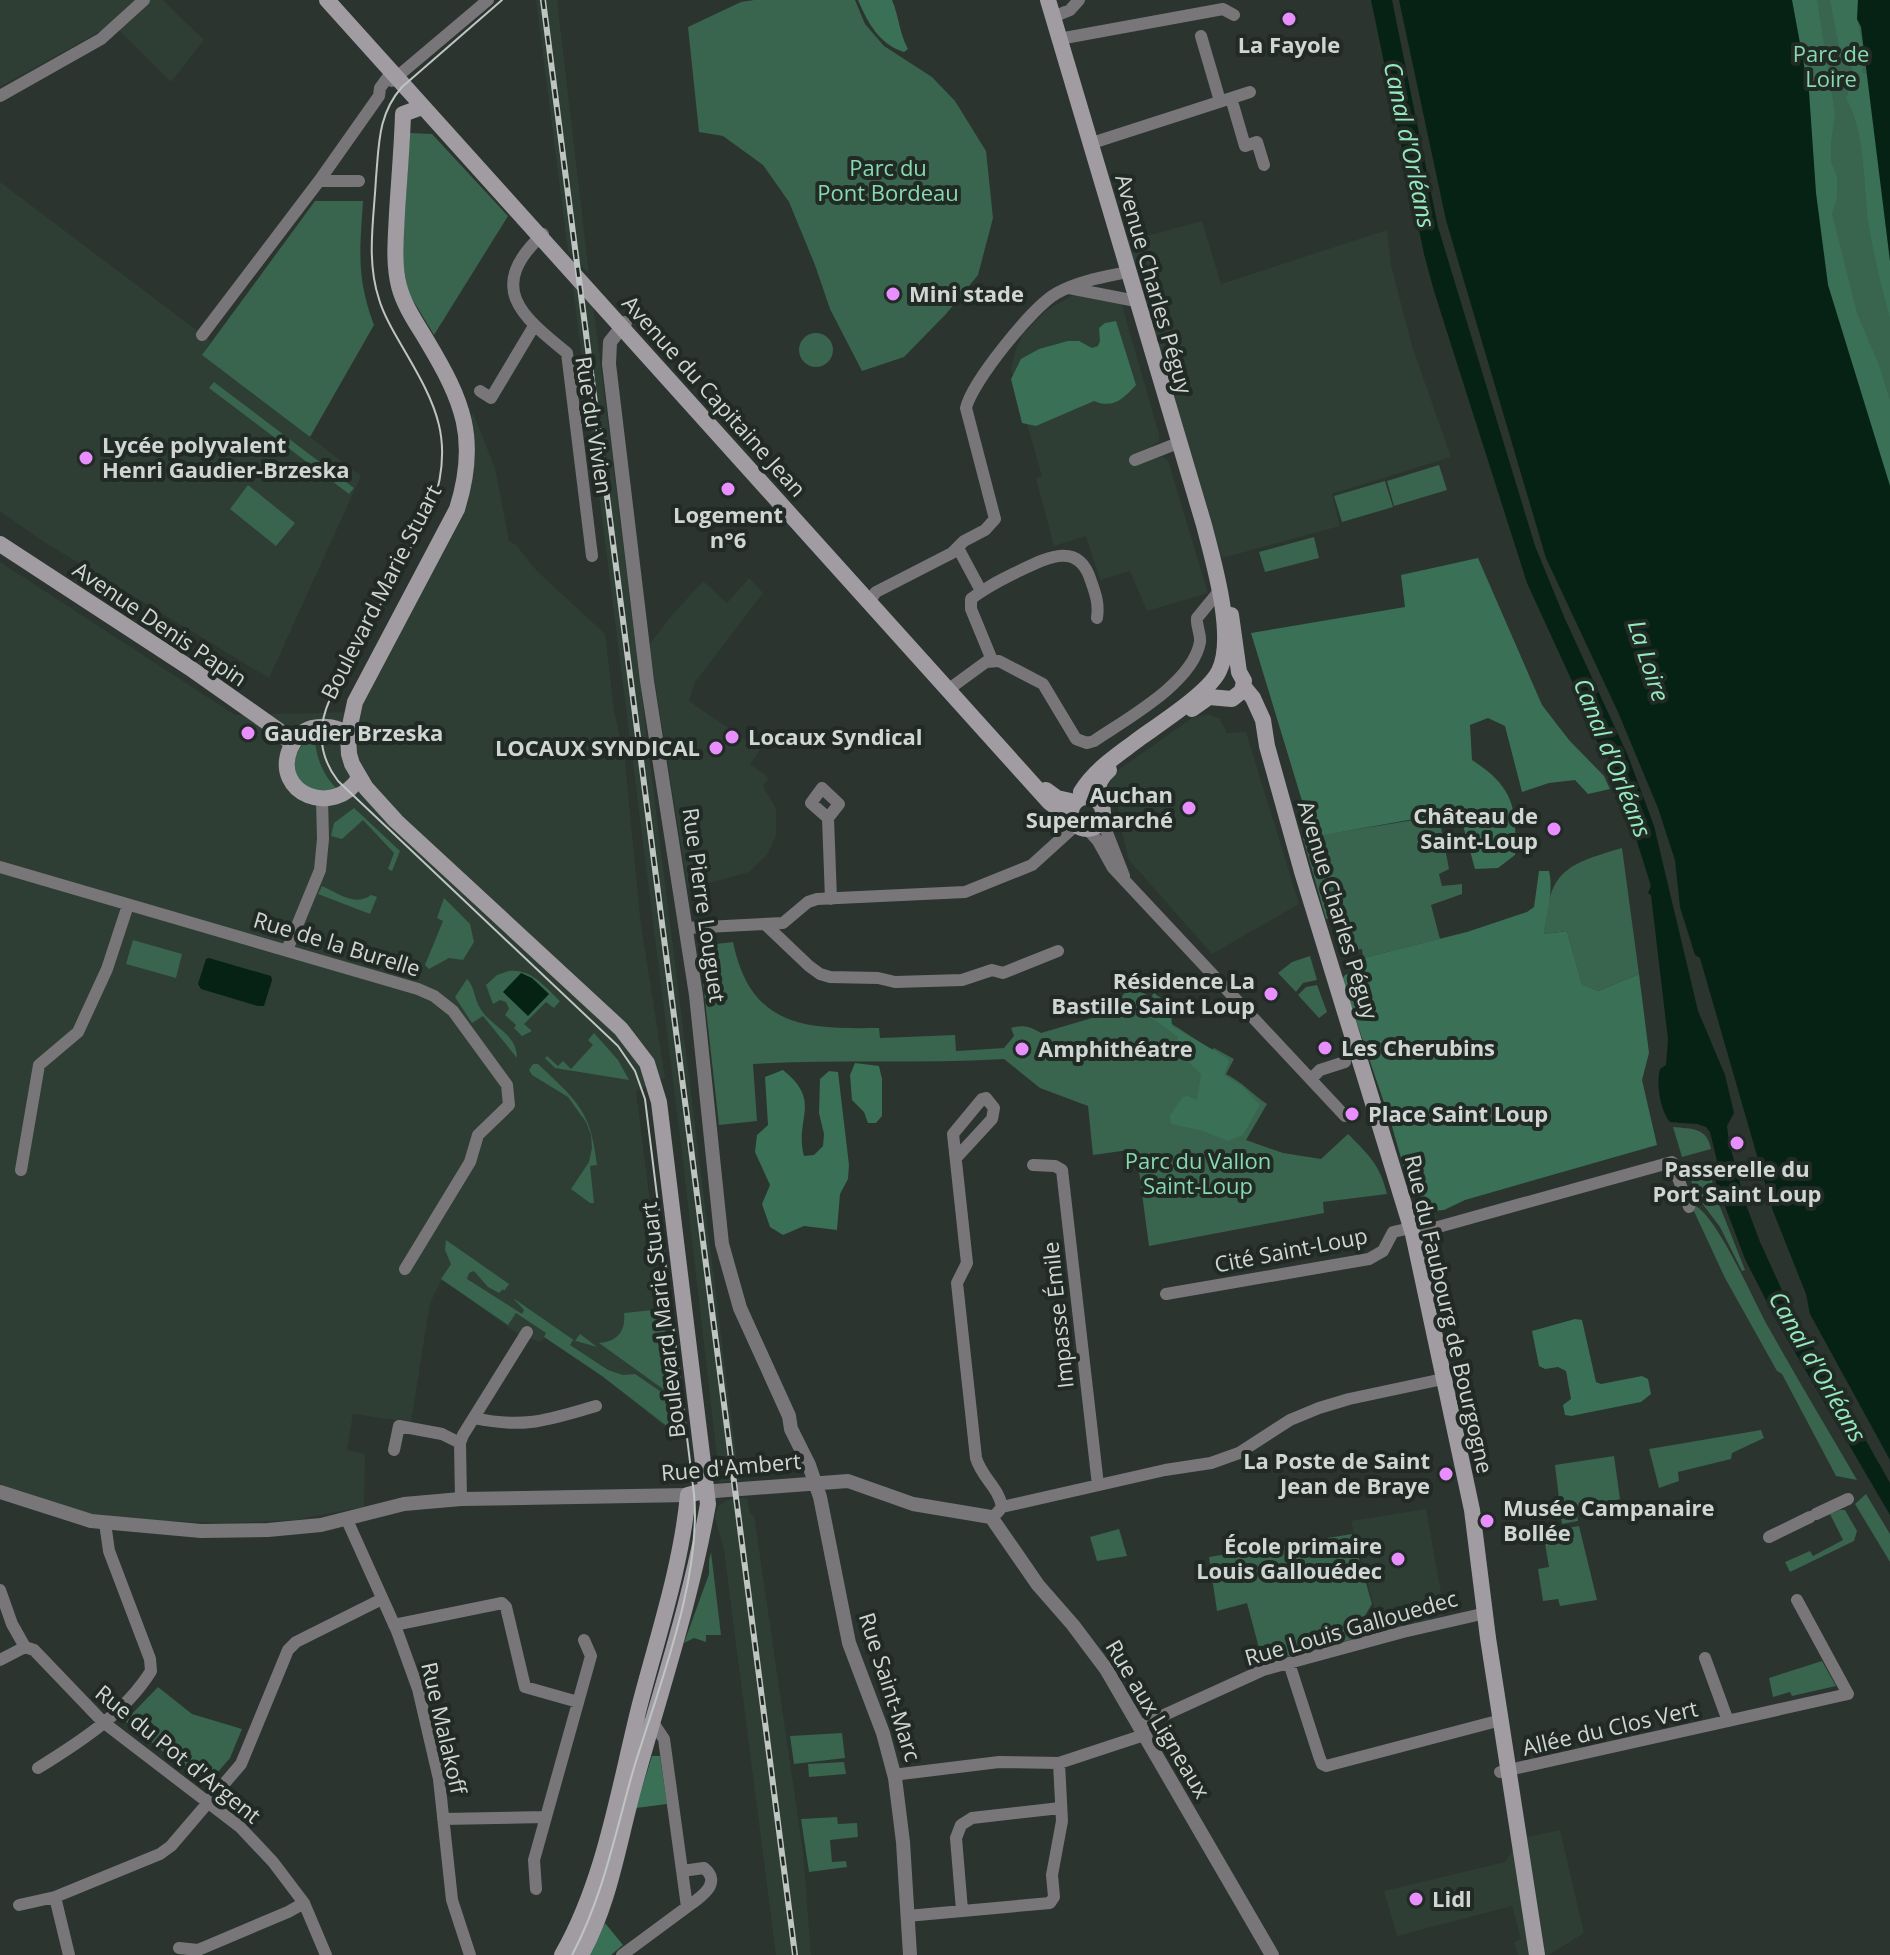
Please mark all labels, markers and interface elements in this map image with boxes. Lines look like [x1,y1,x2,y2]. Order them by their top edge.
marker: La Fayole [1280,10,1298,28]
place label: La Fayole [1238,29,1340,59]
park label: Parc de Loire [1793,38,1869,93]
water label: Canal d'Orléans [1377,59,1444,231]
park label: Parc du Pont Bordeau [817,152,959,207]
street label: Avenue Charles Péguy [1109,170,1201,398]
place label: Mini stade [909,278,1024,308]
marker: Mini stade [884,285,902,303]
street label: Avenue du Capitaine Jean [616,288,813,502]
street label: Rue du Vivien [569,354,621,496]
place label: Lycée polyvalent Henri Gaudier-Brzeska [102,429,349,484]
marker: Lycée polyvalent Henri Gaudier-Brzeska [77,449,95,467]
street label: Boulevard Marie Stuart [313,479,447,704]
marker: Logement n°6 [719,480,737,498]
place label: Logement n°6 [673,499,783,554]
street label: Avenue Denis Papin [68,554,253,693]
water label: La Loire [1621,616,1678,706]
water label: Canal d'Orléans [1566,673,1660,842]
place label: Gaudier Brzeska [264,717,443,747]
place label: Locaux Syndical [748,721,923,751]
marker: Gaudier Brzeska [239,724,257,742]
marker: Locaux Syndical [723,728,741,746]
place label: LOCAUX SYNDICAL [495,732,700,762]
marker: LOCAUX SYNDICAL [707,739,725,757]
place label: Auchan Supermarché [1026,779,1173,834]
street label: Avenue Charles Péguy [1291,797,1387,1024]
marker: Auchan Supermarché [1180,799,1198,817]
place label: Château de Saint-Loup [1413,800,1538,855]
street label: Rue Pierre Louguet [676,806,734,1004]
marker: Château de Saint-Loup [1545,820,1563,838]
street label: Rue de la Burelle [250,903,424,983]
place label: Résidence La Bastille Saint Loup [1051,965,1255,1020]
marker: Résidence La Bastille Saint Loup [1262,985,1280,1003]
place label: Les Cherubins [1341,1032,1495,1062]
place label: Amphithéatre [1038,1033,1193,1063]
marker: Les Cherubins [1316,1039,1334,1057]
marker: Amphithéatre [1013,1040,1031,1058]
place label: Place Saint Loup [1368,1098,1548,1128]
marker: Place Saint Loup [1343,1105,1361,1123]
marker: Passerelle du Port Saint Loup [1728,1134,1746,1152]
park label: Parc du Vallon Saint-Loup [1125,1145,1271,1200]
street label: Rue du Faubourg de Bourgogne [1399,1152,1501,1476]
place label: Passerelle du Port Saint Loup [1653,1153,1821,1208]
street label: Boulevard Marie Stuart [633,1200,691,1440]
street label: Cité Saint-Loup [1212,1219,1370,1279]
street label: Impasse Émile [1034,1240,1080,1390]
water label: Canal d'Orléans [1762,1285,1875,1448]
street label: Rue d'Ambert [660,1445,802,1487]
place label: La Poste de Saint Jean de Braye [1243,1445,1430,1500]
marker: La Poste de Saint Jean de Braye [1437,1465,1455,1483]
place label: Musée Campanaire Bollée [1503,1492,1714,1547]
marker: Musée Campanaire Bollée [1478,1512,1496,1530]
place label: École primaire Louis Gallouédec [1196,1530,1382,1585]
marker: École primaire Louis Gallouédec [1389,1550,1407,1568]
street label: Rue Louis Gallouedec [1241,1582,1461,1672]
street label: Rue Saint-Marc [853,1608,929,1765]
street label: Rue aux Ligneaux [1100,1634,1218,1804]
street label: Rue Malakoff [415,1659,475,1798]
street label: Rue du Pot d'Argent [90,1677,268,1829]
street label: Allée du Clos Vert [1519,1692,1701,1762]
place label: Lidl [1432,1883,1472,1913]
marker: Lidl [1407,1890,1425,1908]

